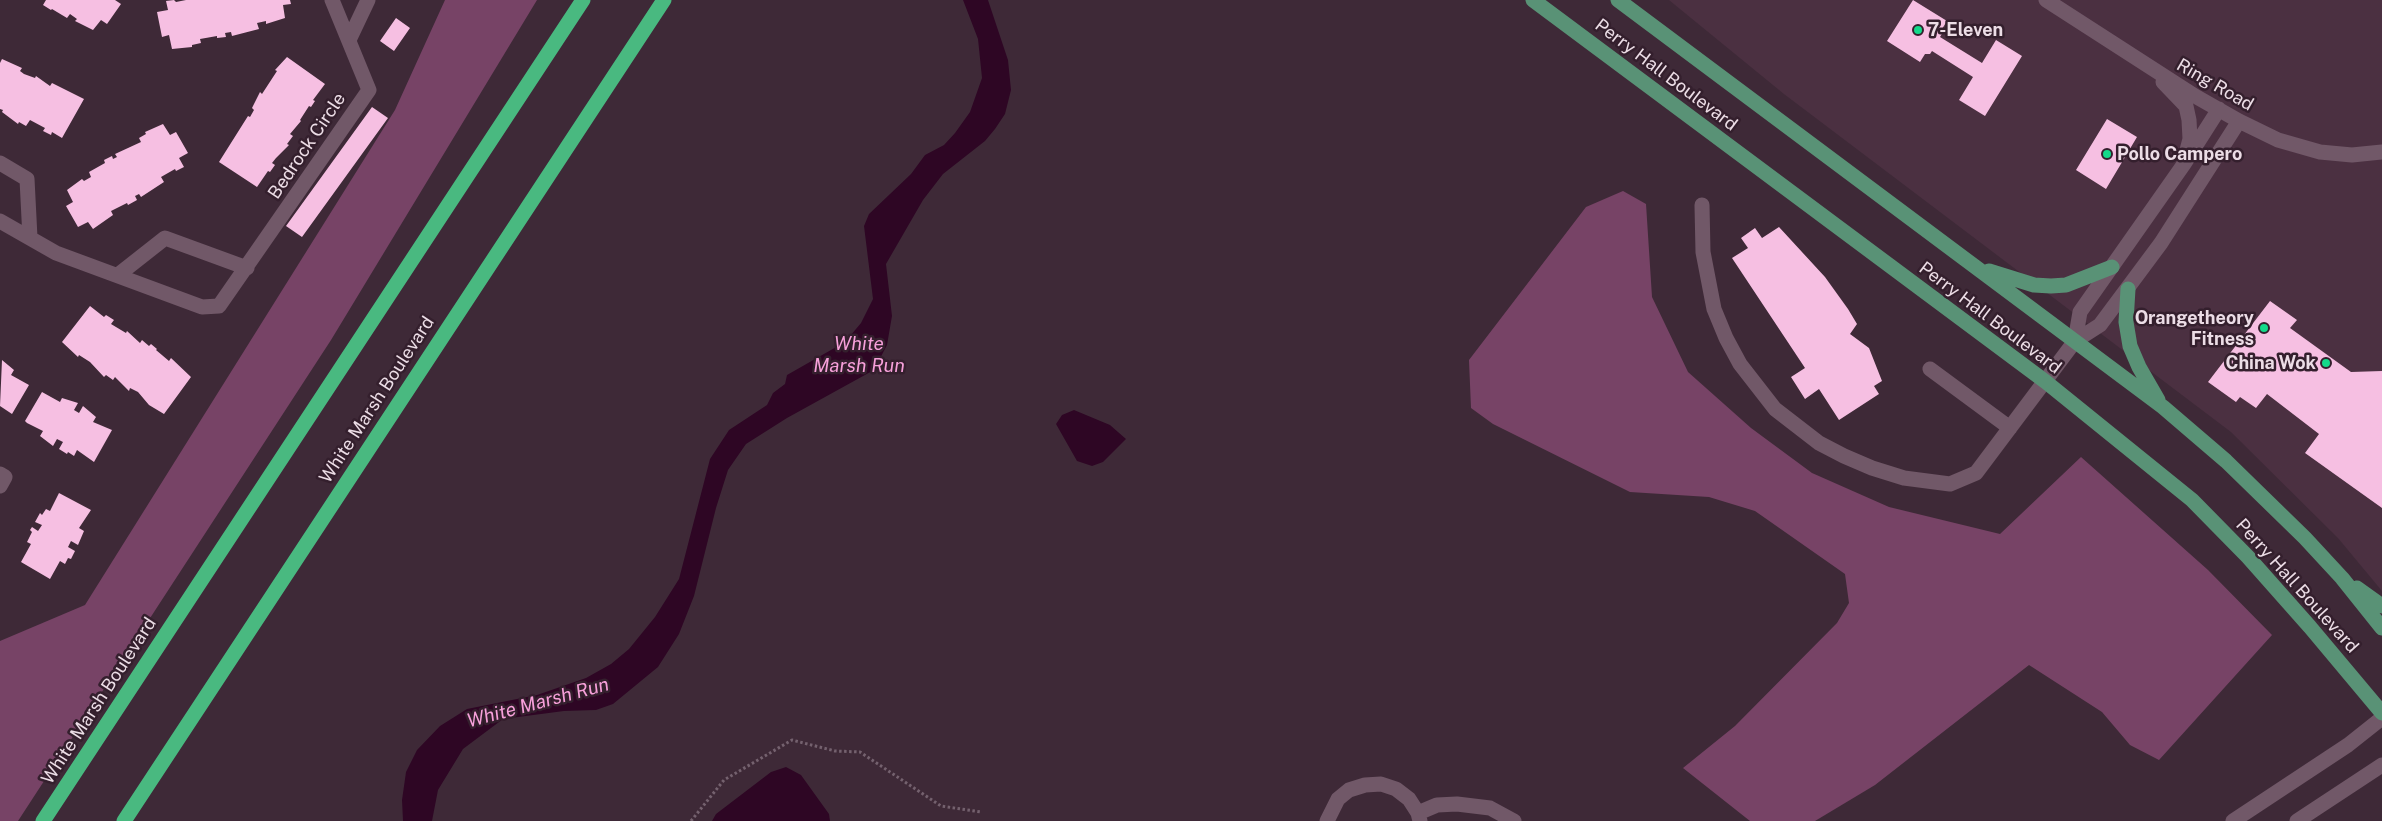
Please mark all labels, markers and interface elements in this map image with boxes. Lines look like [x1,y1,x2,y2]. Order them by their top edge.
street label: Perry Hall Boulevard [1590,14,1742,136]
place label: 7-Eleven [1928,19,2003,41]
marker: 7-Eleven [1912,24,1924,36]
street label: Ring Road [2173,54,2257,116]
street label: Bedrock Circle [264,89,350,203]
place label: Pollo Campero [2117,143,2242,165]
marker: Pollo Campero [2101,148,2113,160]
street label: Perry Hall Boulevard [1914,257,2066,379]
place label: Orangetheory Fitness [2135,307,2254,350]
street label: White Marsh Boulevard [315,313,439,487]
marker: Orangetheory Fitness [2258,322,2270,334]
water label: White Marsh Run [813,333,905,377]
place label: China Wok [2225,352,2316,374]
marker: China Wok [2320,357,2332,369]
street label: Perry Hall Boulevard [2231,515,2363,657]
street label: White Marsh Boulevard [37,614,161,788]
water label: White Marsh Run [464,673,612,733]

